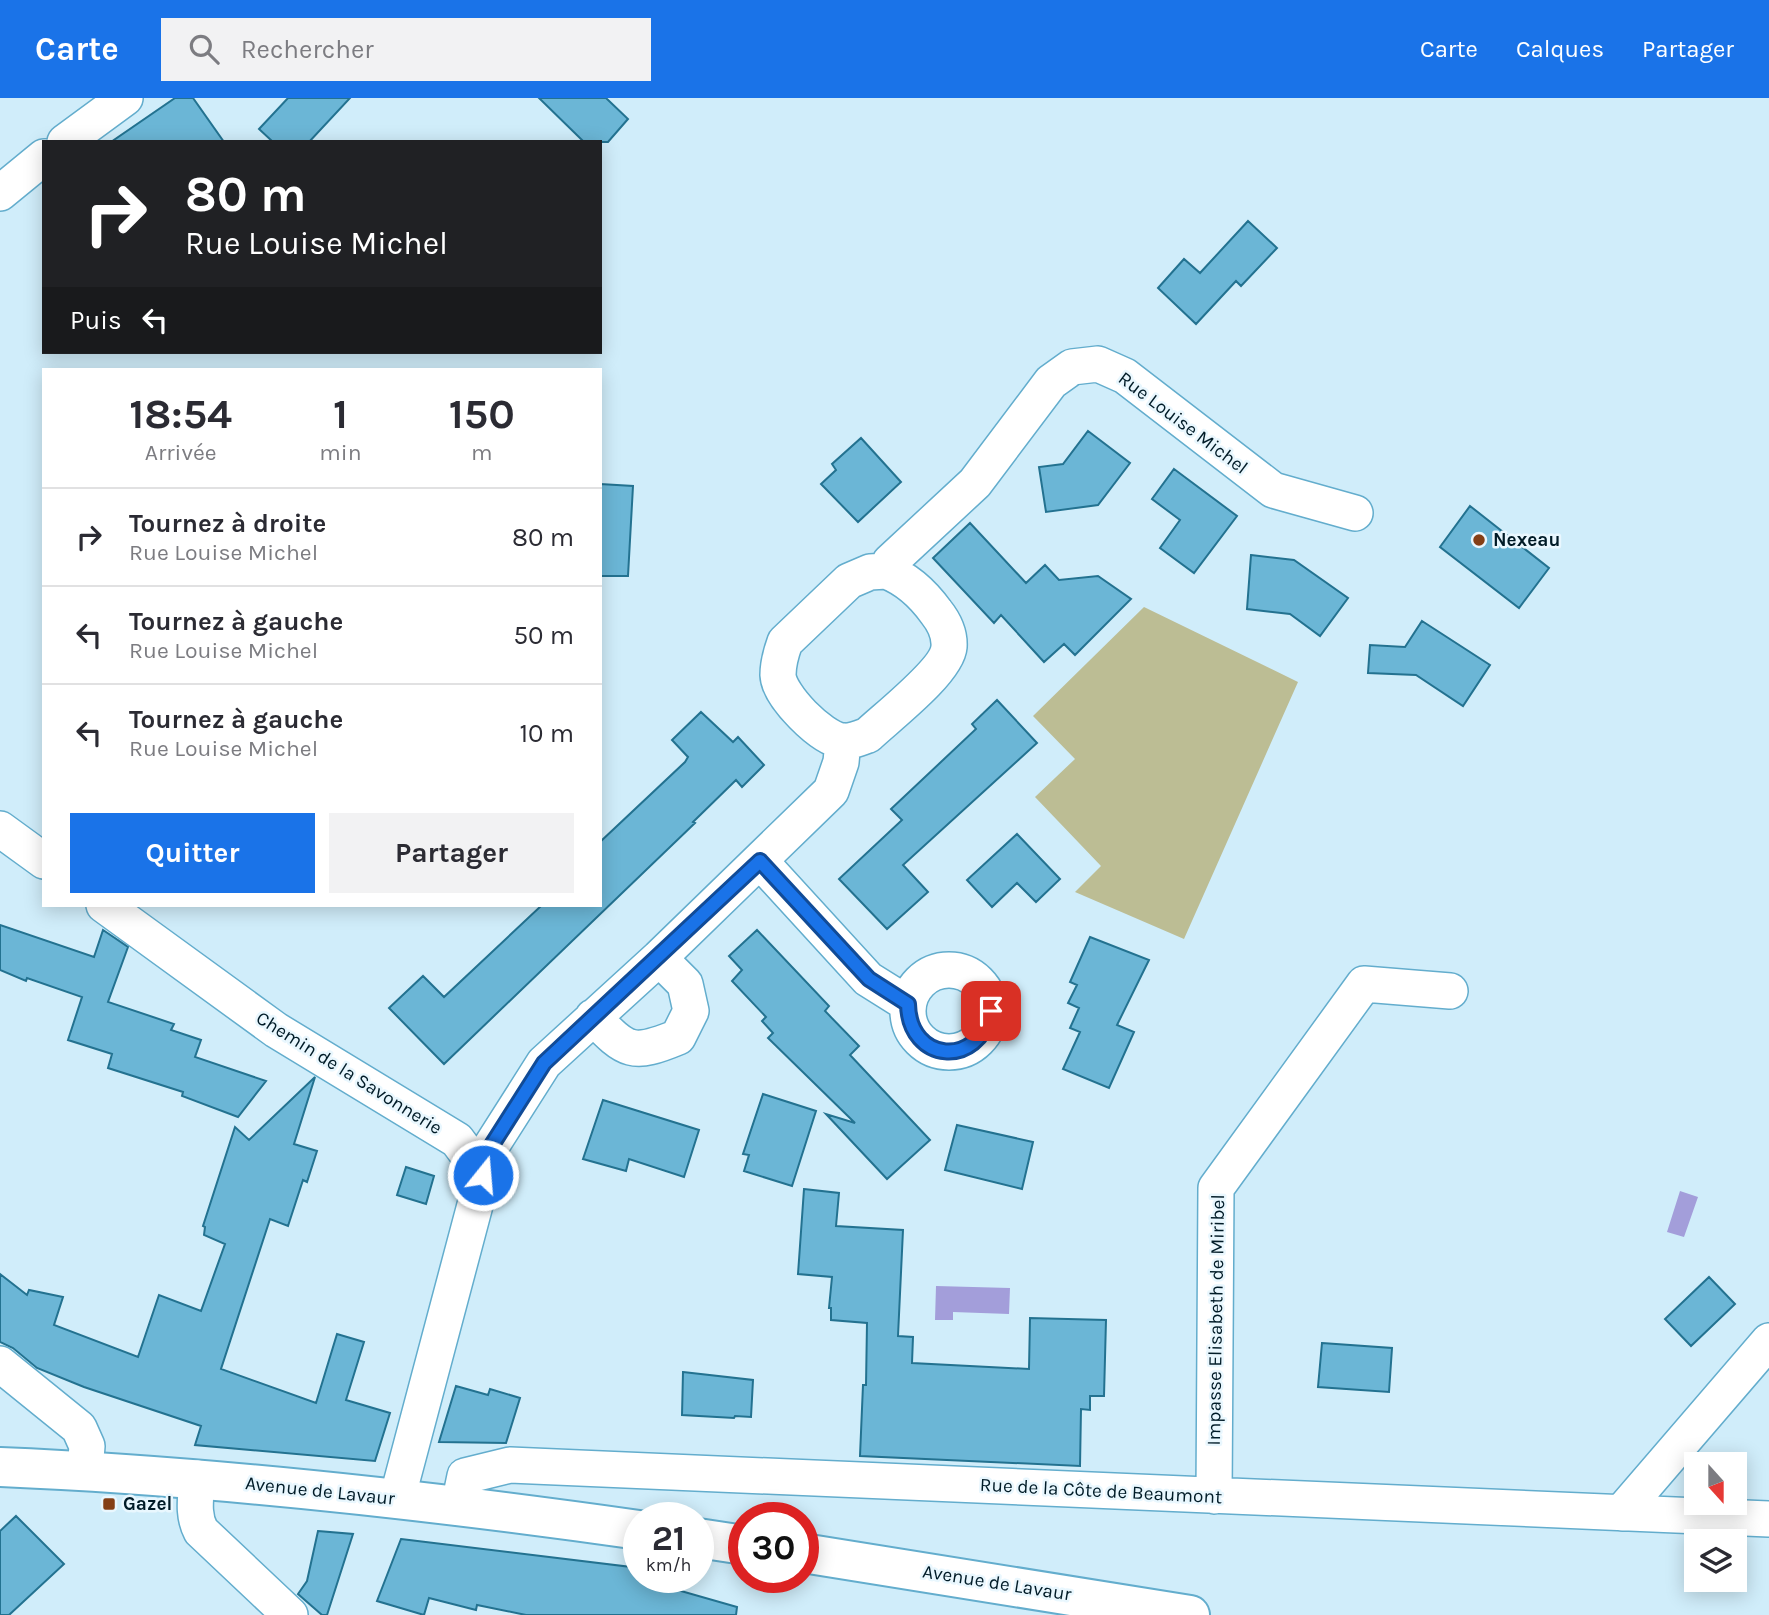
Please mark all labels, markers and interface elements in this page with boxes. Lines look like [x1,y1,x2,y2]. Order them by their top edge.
search box [161,18,651,81]
text: Carte [35,30,119,68]
icon: search [185,30,223,68]
text: Rechercher [241,34,374,65]
text: Carte [1420,35,1478,63]
text: Calques [1516,35,1604,63]
text: Partager [1642,35,1734,63]
text: 80 m [185,166,307,223]
icon: right [70,168,161,259]
text: Rue Louise Michel [185,225,448,262]
icon: left [136,301,174,339]
text: Puis [70,305,122,336]
street label: Rue Louise Michel [1114,367,1252,479]
text: 18:54 [129,389,232,439]
text: 1 [333,389,348,439]
text: 150 [449,389,515,439]
text: Arrivée [145,439,217,466]
text: min [319,439,362,466]
text: m [471,439,493,466]
text: Tournez à droite [129,508,326,539]
icon: right [70,518,108,556]
text: 80 m [512,522,574,553]
place label: Nexeau [1493,529,1560,551]
marker: Nexeau [1471,532,1487,548]
text: Rue Louise Michel [129,539,318,566]
text: Tournez à gauche [129,606,343,637]
icon: left [70,616,108,654]
text: 50 m [513,620,574,651]
text: Rue Louise Michel [129,637,318,664]
text: Tournez à gauche [129,704,343,735]
icon: left [70,714,108,752]
text: 10 m [519,718,574,749]
text: Rue Louise Michel [129,735,318,762]
button: Quitter [70,813,315,893]
button: Partager [329,813,574,893]
pin [961,981,1021,1041]
icon: arrive [972,992,1010,1030]
street label: Chemin de la Savonnerie [252,1007,446,1139]
position arrow [446,1138,520,1212]
street label: Impasse Elisabeth de Miribel [1203,1194,1229,1446]
north arrow [1684,1452,1746,1516]
map controls [1684,1452,1747,1592]
street label: Avenue de Lavaur [244,1472,396,1510]
street label: Rue de la Côte de Beaumont [979,1474,1223,1508]
place label: Gazel [123,1493,172,1515]
marker: Gazel [101,1496,117,1512]
speed limit sign: 30 [728,1502,819,1593]
text: 21 [652,1518,685,1559]
button: layers [1684,1529,1747,1592]
text: km/h [646,1554,691,1576]
street label: Avenue de Lavaur [921,1560,1073,1606]

